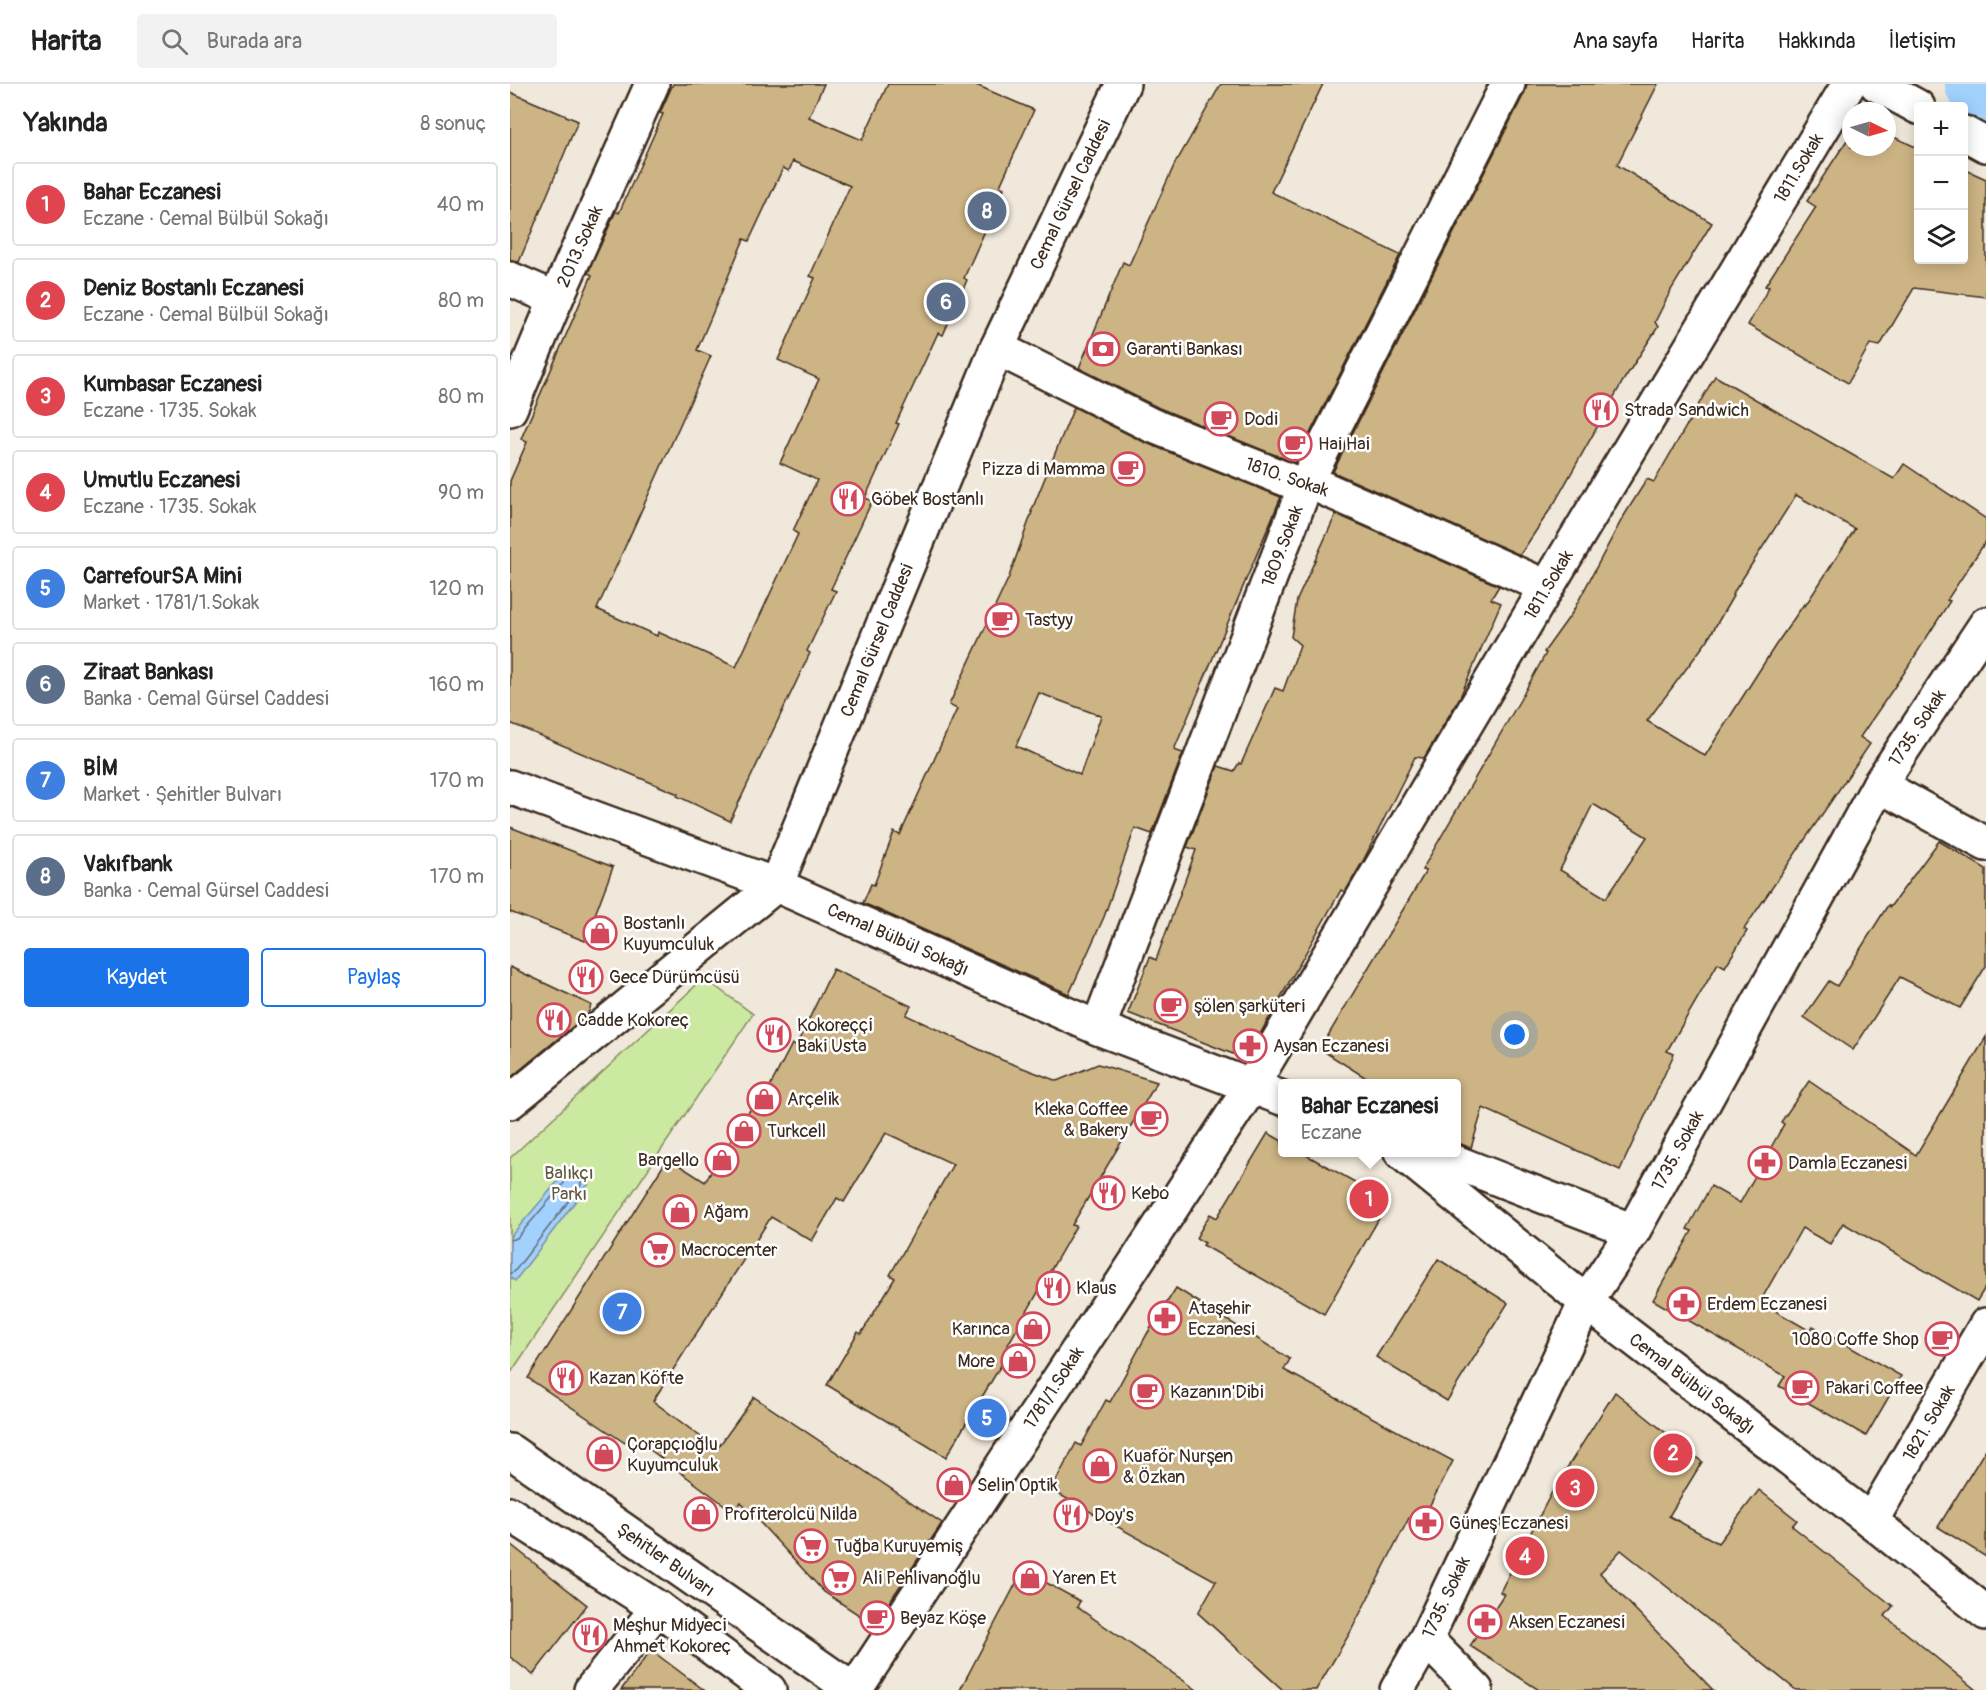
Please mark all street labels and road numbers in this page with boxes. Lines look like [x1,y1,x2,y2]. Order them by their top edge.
street label: Cemal Gürsel Caddesi [1025,116,1116,274]
street label: 1811.Sokak [1769,129,1829,208]
street label: 2013.Sokak [552,202,608,291]
street label: 1810. Sokak [1242,452,1332,503]
street label: 1809.Sokak [1257,502,1309,590]
street label: 1811.Sokak [1519,545,1579,624]
street label: Cemal Gürsel Caddesi [835,560,919,720]
street label: 1735. Sokak [1884,685,1952,771]
street label: Cemal Bülbül Sokağı [823,898,972,981]
street label: 1735. Sokak [1647,1106,1709,1195]
street label: Cemal Bülbül Sokağı [1624,1328,1759,1440]
street label: 1781/1.Sokak [1019,1342,1090,1433]
street label: 1821. Sokak [1898,1380,1961,1465]
street label: Şehitler Bulvarı [612,1518,719,1602]
street label: 1735. Sokak [1417,1552,1476,1642]

